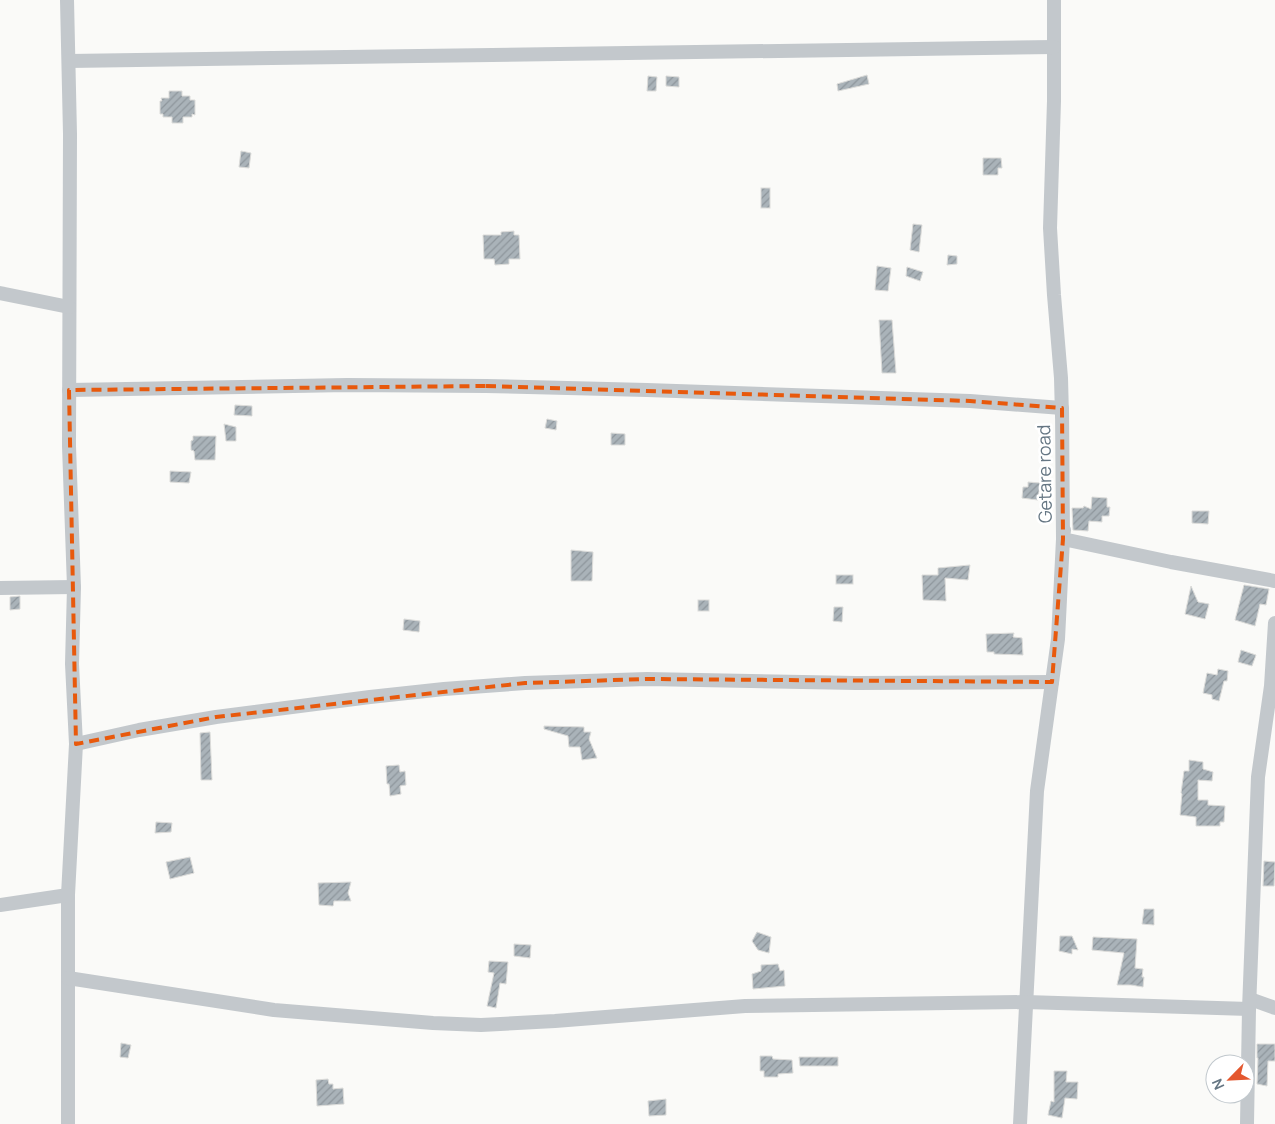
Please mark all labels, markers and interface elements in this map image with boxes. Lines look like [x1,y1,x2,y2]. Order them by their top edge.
street label: Getare road [1031,425,1057,523]
north arrow [1205,1054,1255,1104]
text: N [1207,1076,1228,1093]

